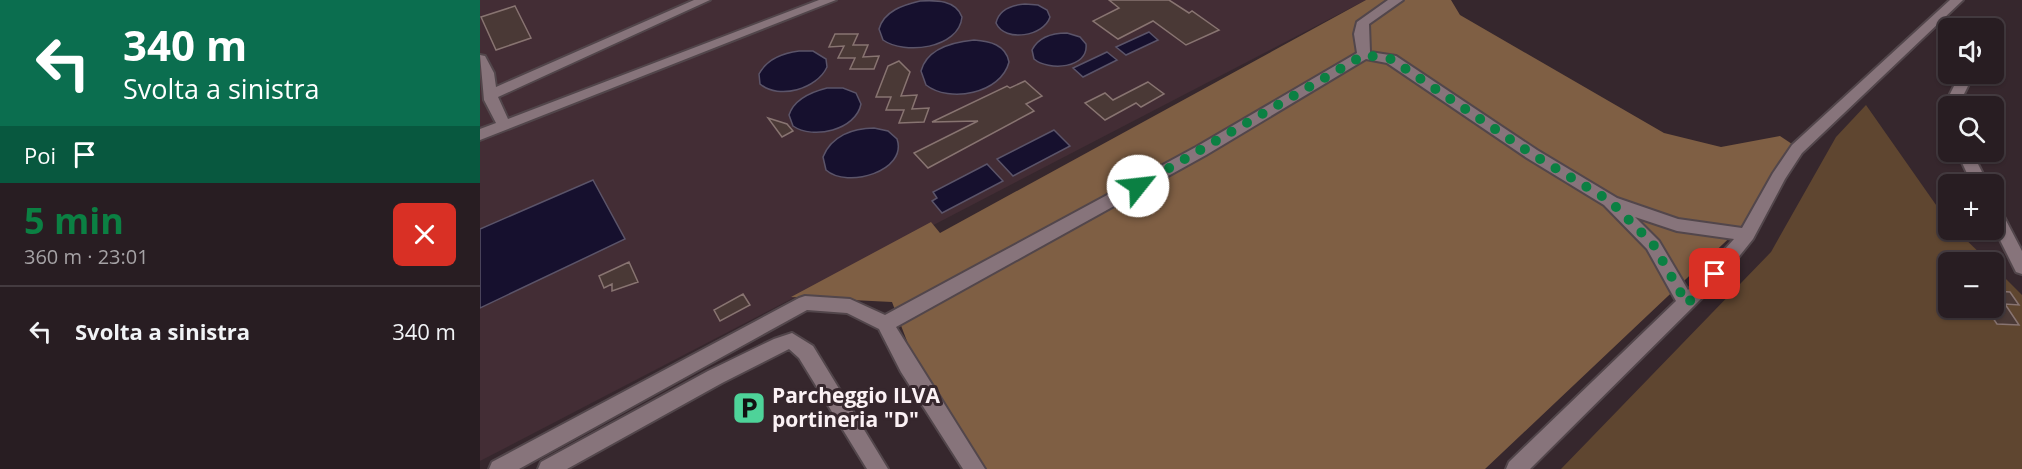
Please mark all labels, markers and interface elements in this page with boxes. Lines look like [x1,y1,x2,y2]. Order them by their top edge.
text: 340 m [123,16,247,73]
map controls [1938,18,2004,318]
button: sound [1938,18,2004,84]
icon: left [24,24,102,102]
text: Svolta a sinistra [123,70,320,107]
button: search [1938,96,2004,162]
icon: arrive [68,138,101,171]
text: Poi [24,140,56,170]
position arrow [1106,154,1170,218]
button: + [1938,174,2004,240]
text: 5 min [24,196,124,245]
button: close [393,203,456,266]
text: 360 m · 23:01 [24,243,149,270]
pin [1689,248,1740,299]
button: − [1938,252,2004,318]
icon: arrive [1698,257,1731,290]
icon: left [24,315,57,348]
text: Svolta a sinistra [75,316,250,346]
text: 340 m [392,316,456,346]
place label: Parcheggio ILVA portineria "D" [772,381,940,433]
parking icon: Parcheggio ILVA portineria "D" [731,390,767,426]

